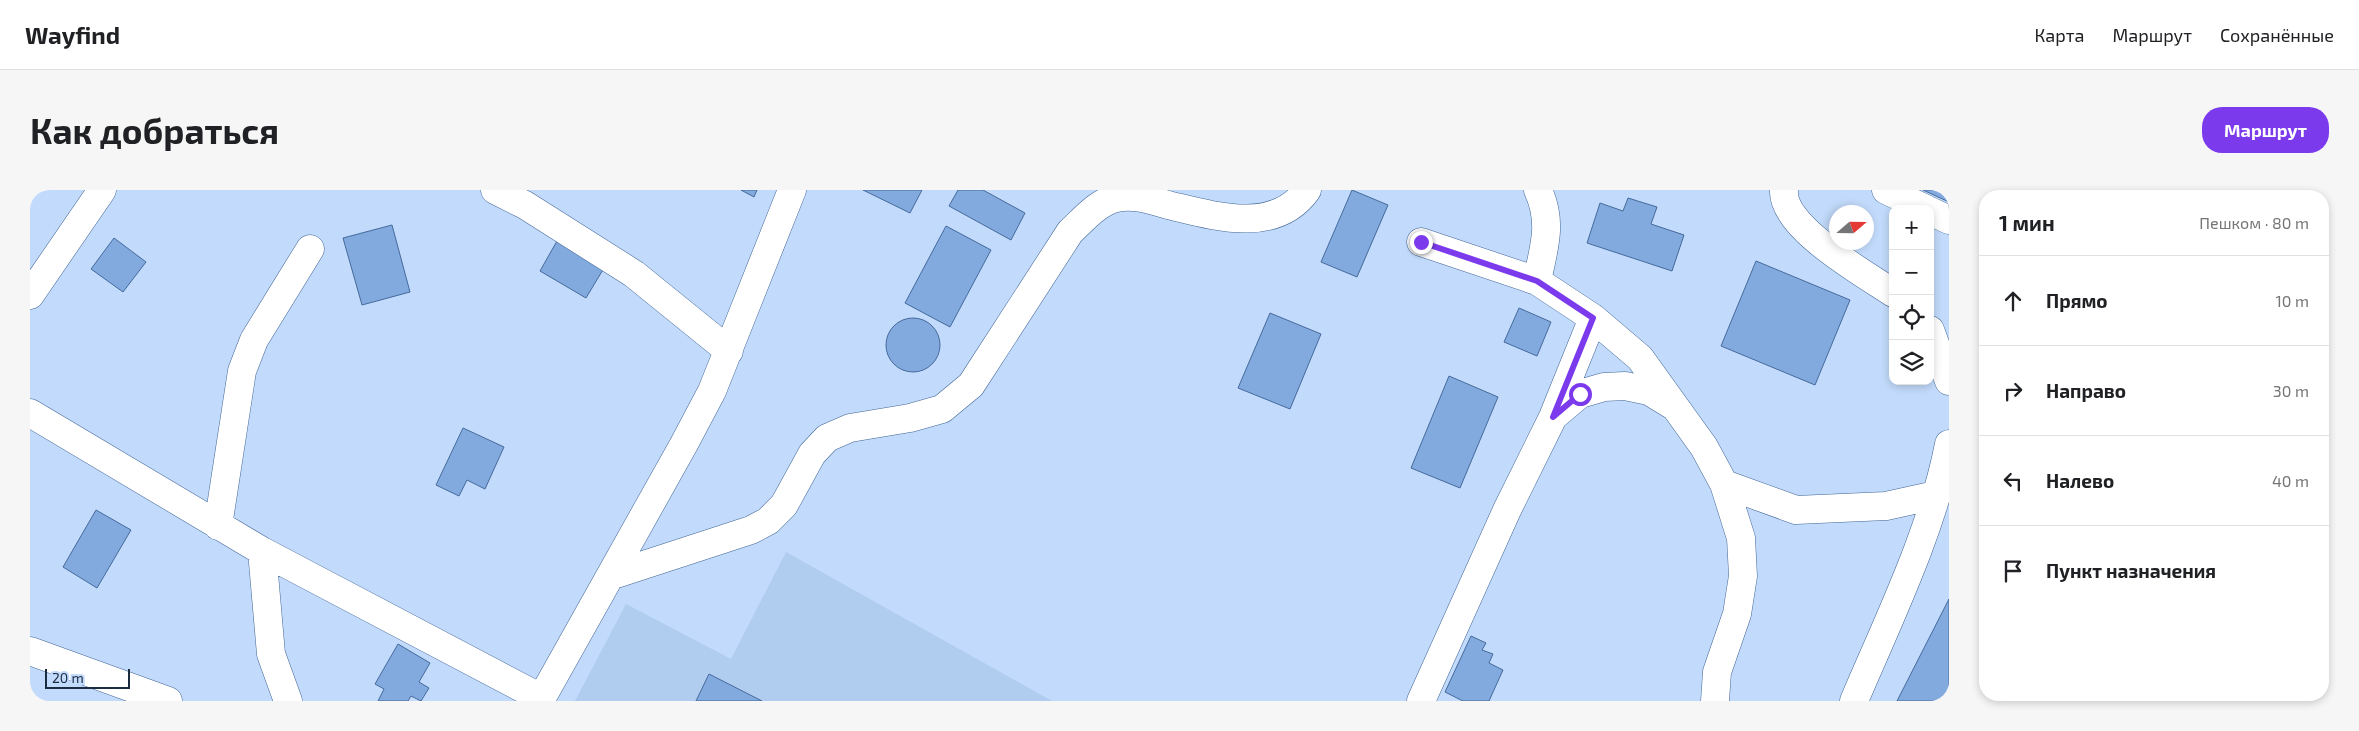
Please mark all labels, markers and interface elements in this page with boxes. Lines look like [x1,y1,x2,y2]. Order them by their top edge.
text: Wayfind [25,20,120,49]
text: Карта [2034,24,2084,46]
text: Маршрут [2112,24,2192,46]
text: Сохранённые [2220,24,2334,46]
button: Маршрут [2202,107,2329,153]
text: Как добраться [30,109,279,151]
north arrow [1829,205,1874,250]
map controls [1889,205,1934,385]
button: + [1889,205,1934,250]
text: 1 мин [1999,210,2055,235]
text: Пешком · 80 m [2199,213,2309,232]
route end [1410,231,1433,254]
button: − [1889,250,1934,295]
icon: ahead [1999,287,2027,315]
text: Прямо [2046,289,2108,312]
text: 10 m [2275,291,2309,310]
button: locate [1889,295,1934,340]
button: layers [1889,340,1934,385]
icon: right [1999,377,2027,405]
text: Направо [2046,379,2126,402]
text: 30 m [2273,381,2309,400]
route start [1569,383,1592,406]
icon: left [1999,467,2027,495]
text: Налево [2046,469,2114,492]
text: 40 m [2272,471,2309,490]
icon: arrive [1999,557,2027,585]
text: Пункт назначения [2046,559,2216,582]
scale bar [45,666,130,689]
text: 20 m [52,669,84,686]

